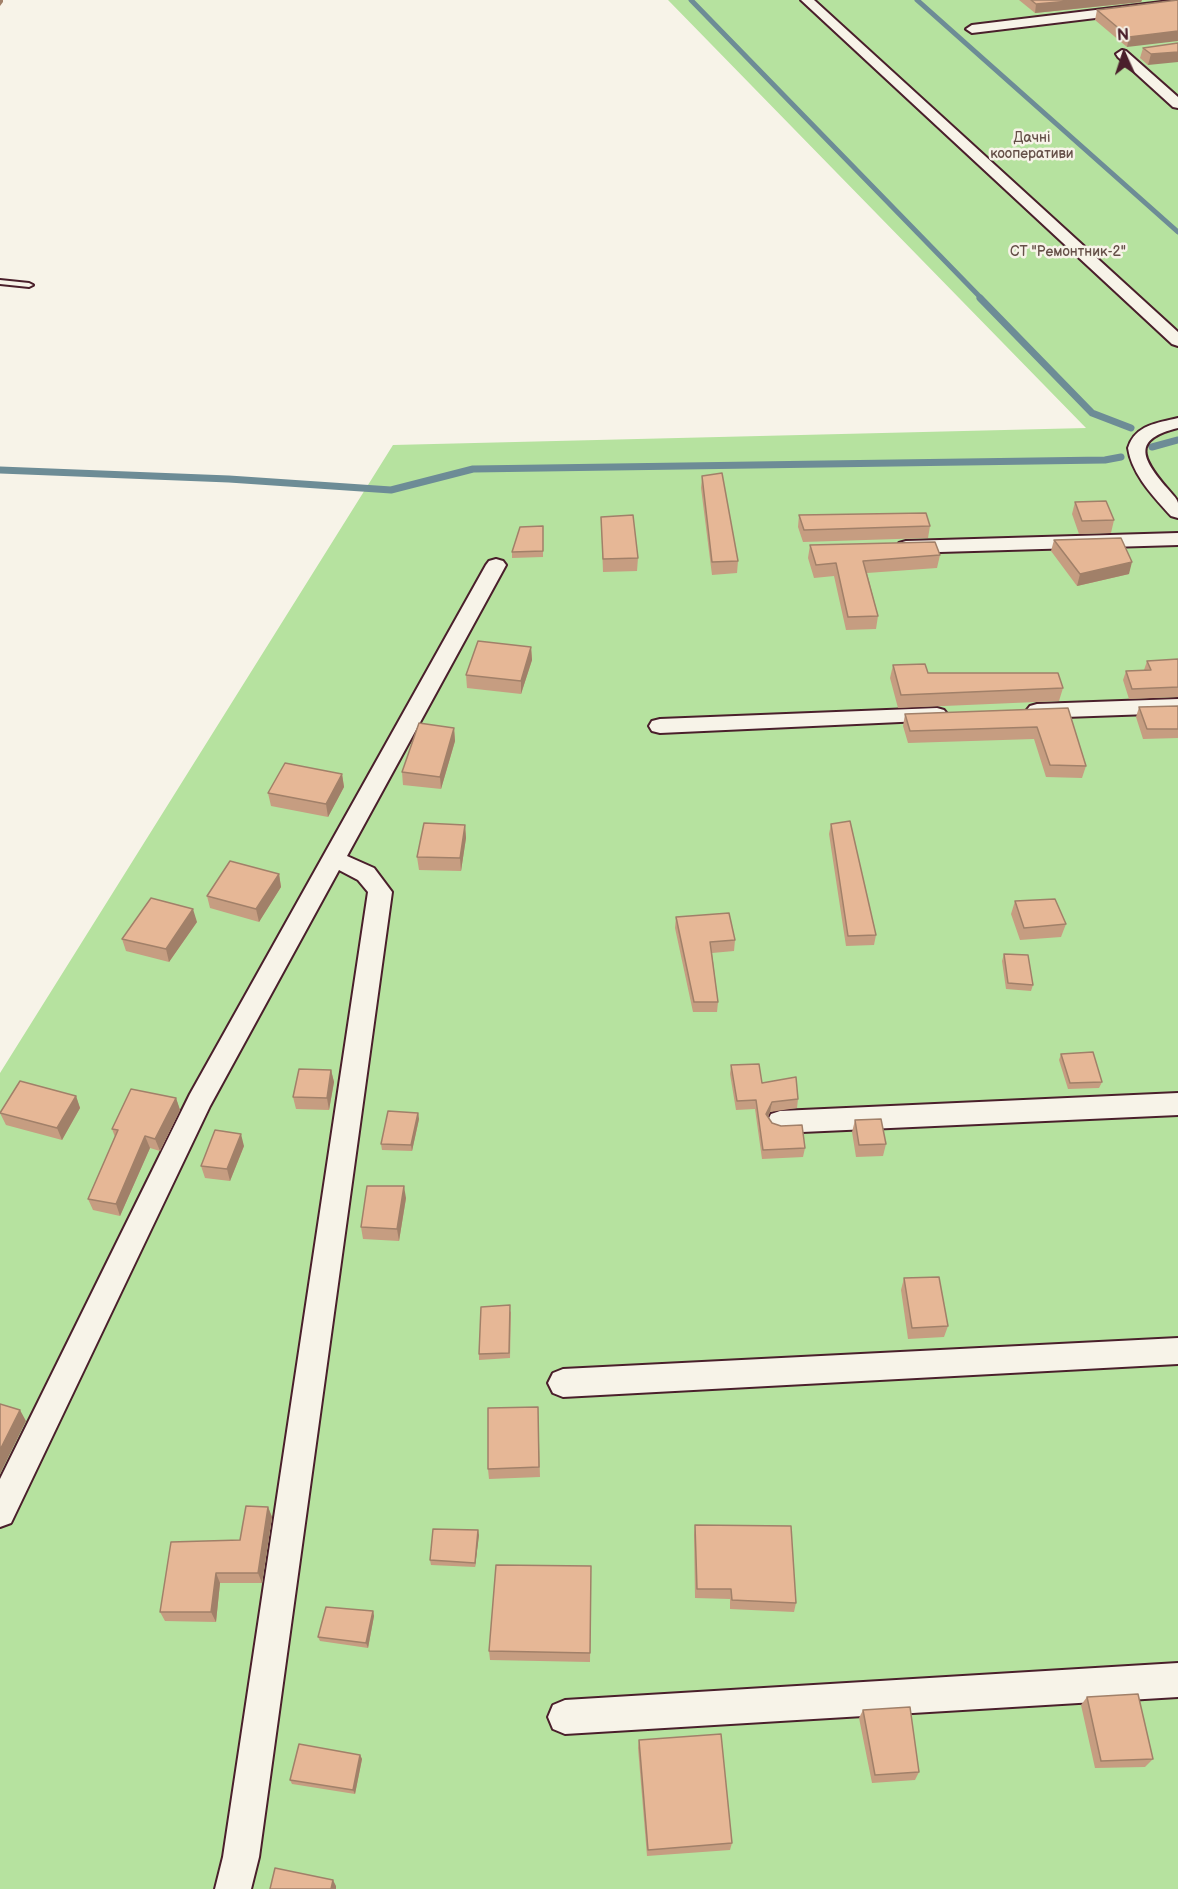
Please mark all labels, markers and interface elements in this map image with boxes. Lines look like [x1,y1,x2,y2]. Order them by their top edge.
north arrow [1094,24,1154,84]
text: N [1117,26,1130,45]
park label: Дачні кооперативи [990,130,1074,162]
park label: СТ "Ремонтник-2" [1010,244,1126,260]

